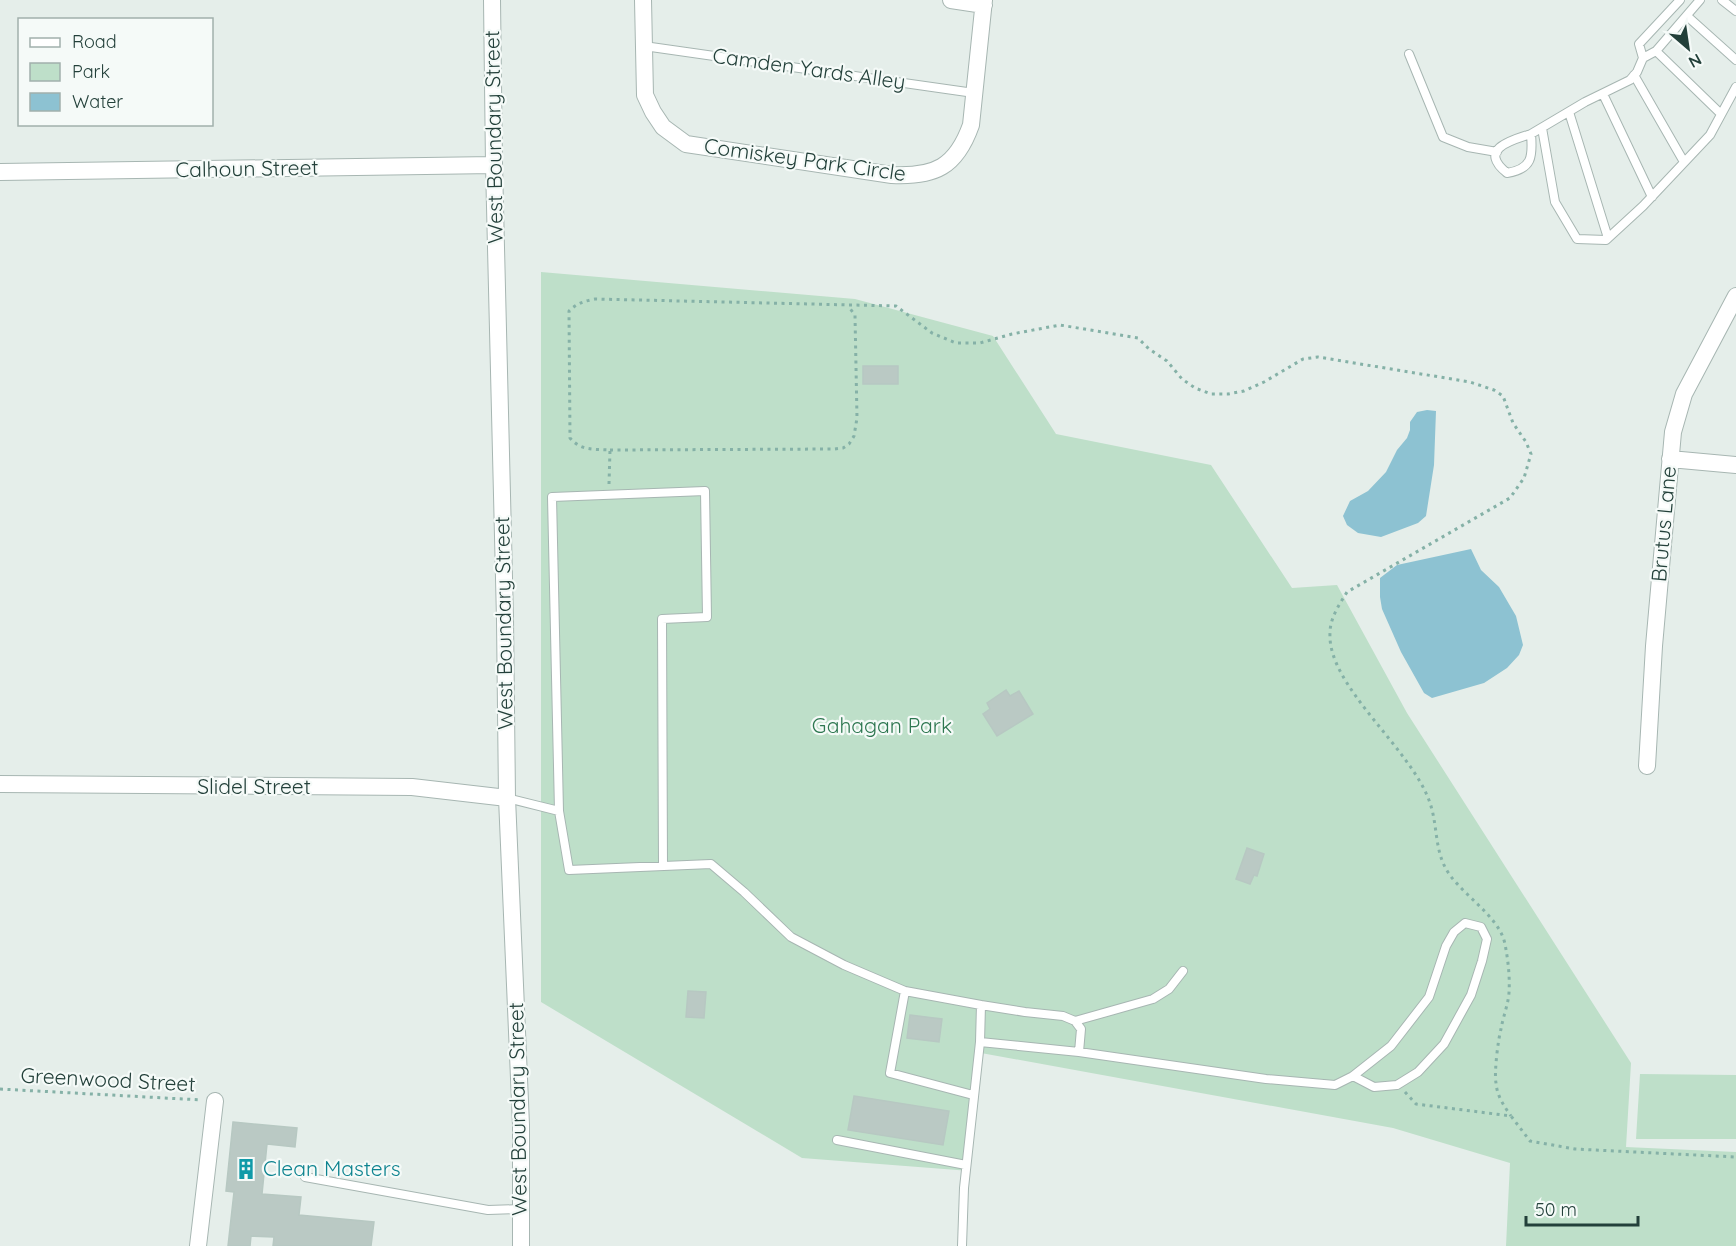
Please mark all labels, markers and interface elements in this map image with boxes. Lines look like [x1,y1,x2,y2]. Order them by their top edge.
legend [18,18,213,126]
north arrow [1658,18,1718,78]
text: Road [72,30,117,53]
street label: West Boundary Street [478,30,508,244]
street label: Camden Yards Alley [711,42,907,94]
text: N [1685,50,1705,73]
text: Park [72,60,110,83]
text: Water [72,90,123,113]
street label: Comiskey Park Circle [703,132,908,186]
street label: Calhoun Street [175,154,319,182]
street label: Brutus Lane [1645,465,1681,583]
street label: West Boundary Street [488,516,518,730]
park label: Gahagan Park [812,712,952,738]
street label: Slidel Street [197,773,311,799]
street label: West Boundary Street [502,1002,532,1216]
street label: Greenwood Street [20,1061,196,1097]
place label: Clean Masters [263,1155,401,1181]
building icon: Clean Masters [234,1157,258,1181]
scale bar [1526,1189,1638,1227]
text: 50 m [1535,1198,1577,1221]

